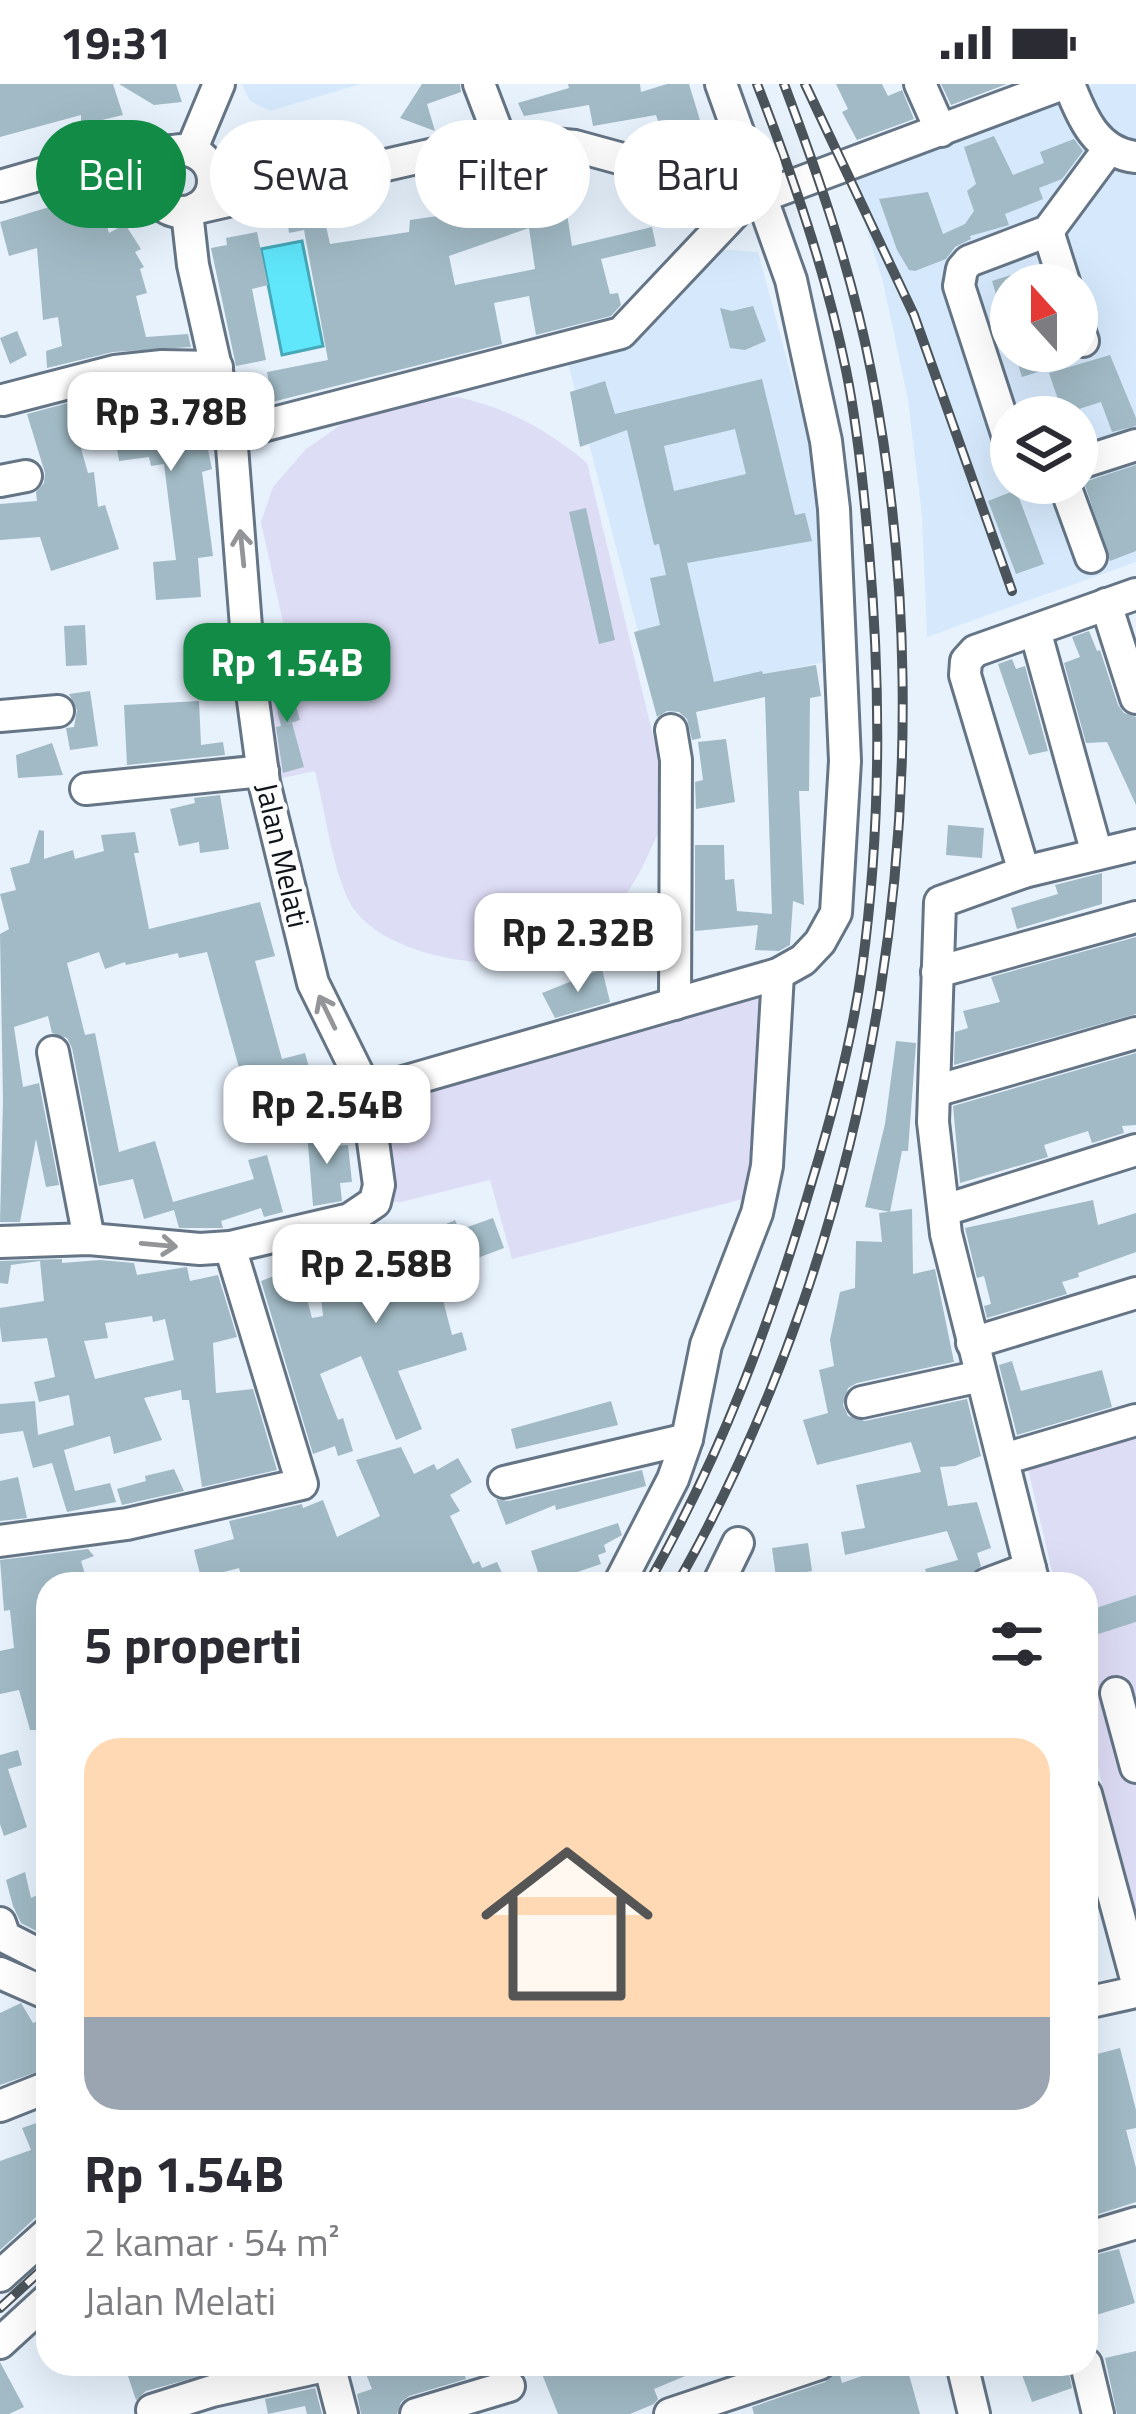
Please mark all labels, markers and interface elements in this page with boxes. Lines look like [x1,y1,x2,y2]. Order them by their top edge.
text: 19:31 [60,8,172,76]
chip: Beli [36,120,186,228]
chip: Sewa [210,120,391,228]
chip: Filter [415,120,590,228]
chip: Baru [614,120,782,228]
north arrow [990,264,1098,372]
map controls [990,264,1098,504]
pin: Rp 3.78B [47,372,295,474]
text: Rp 3.78B [94,381,248,440]
button: layers [990,396,1098,504]
one-way arrow [230,529,253,568]
pin: Rp 1.54B [163,623,411,725]
text: Rp 1.54B [210,632,364,691]
street label: Jalan Melati [244,778,322,932]
pin: Rp 2.32B [454,893,702,995]
text: Rp 2.32B [501,902,655,961]
one-way arrow [314,994,337,1030]
pin: Rp 2.54B [203,1065,451,1167]
text: Rp 2.54B [250,1074,404,1133]
pin: Rp 2.58B [252,1224,500,1326]
text: Rp 2.58B [299,1233,453,1292]
one-way arrow [139,1234,178,1257]
text: 5 properti [84,1605,302,1683]
icon: filters [984,1611,1050,1677]
icon: home [459,1816,675,2032]
text: Rp 1.54B [84,2134,284,2212]
text: 2 kamar · 54 m² [84,2212,340,2271]
text: Jalan Melati [84,2271,276,2330]

